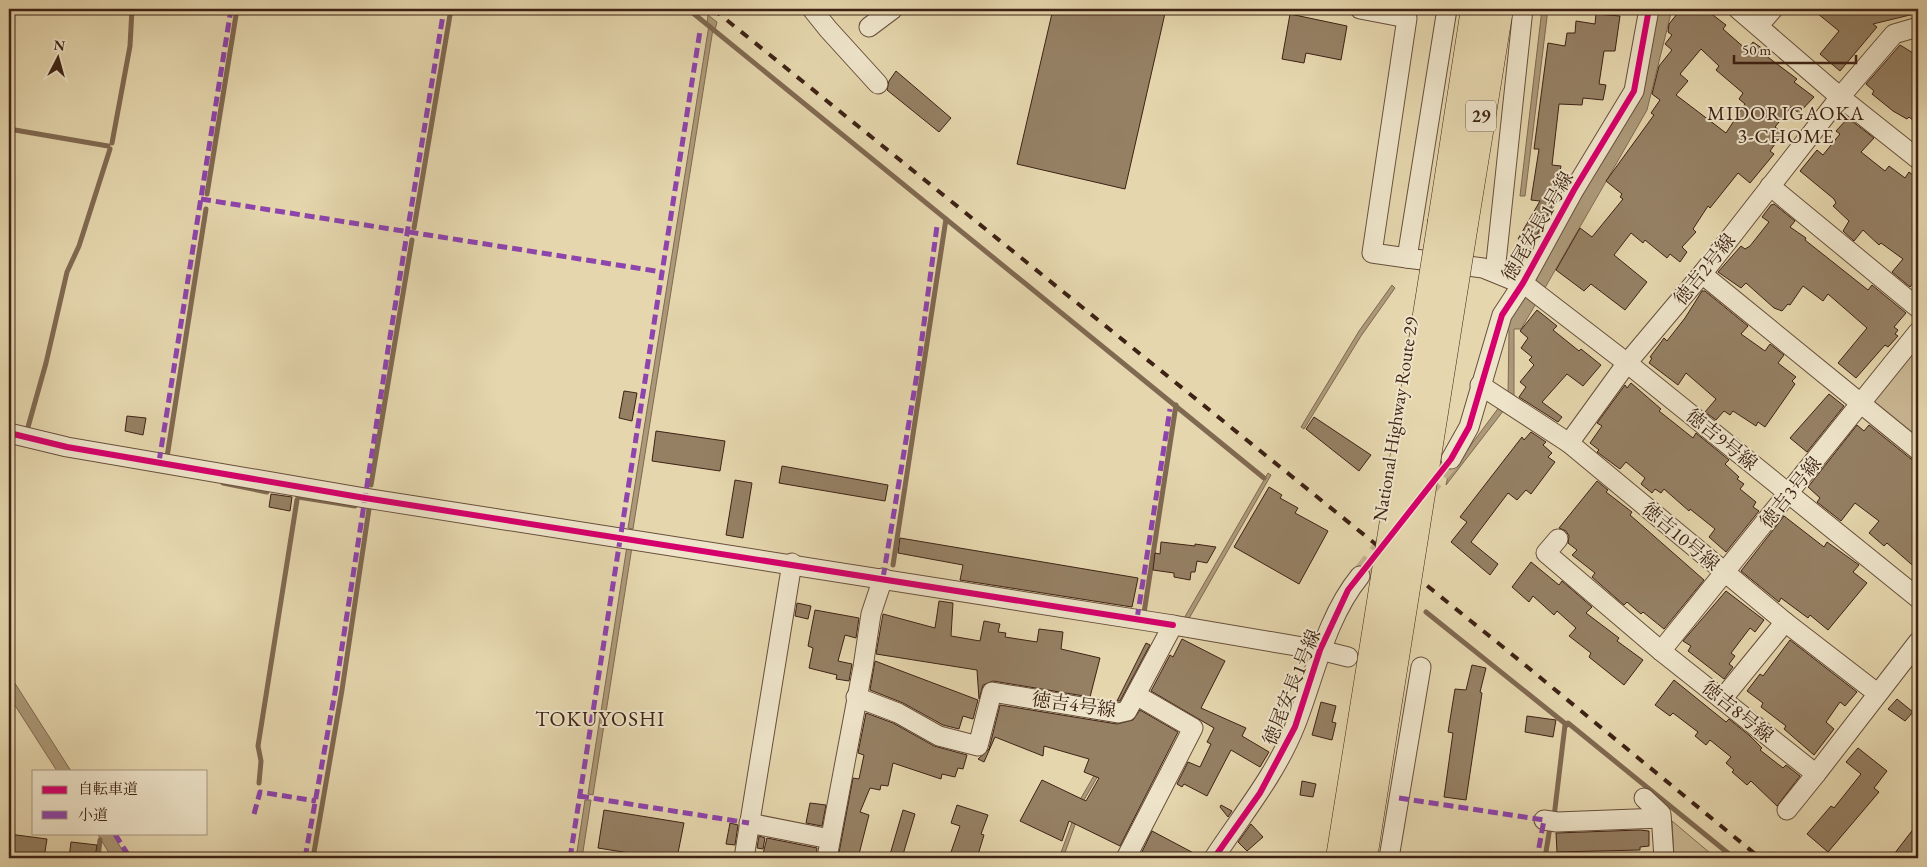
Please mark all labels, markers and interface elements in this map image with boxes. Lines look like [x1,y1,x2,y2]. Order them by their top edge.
north arrow [32,32,82,82]
scale bar [1734,32,1857,64]
text: N [53,36,67,55]
text: 50 m [1742,40,1771,59]
road number: 29 [1466,100,1496,132]
district label: MIDORIGAOKA 3-CHOME [1707,100,1865,149]
street label: 徳尾安長1号線 [1496,167,1579,286]
street label: 徳吉2号線 [1668,228,1741,310]
street label: National Highway Route 29 [1367,315,1424,523]
street label: 徳吉9号線 [1681,403,1763,476]
street label: 徳吉3号線 [1754,451,1827,533]
street label: 徳吉10号線 [1637,497,1725,576]
street label: 徳尾安長1号線 [1257,625,1326,749]
street label: 徳吉8号線 [1697,675,1779,748]
street label: 徳吉4号線 [1030,686,1118,723]
district label: TOKUYOSHI [535,705,665,732]
legend [32,770,208,834]
text: 自転車道 [78,779,138,798]
text: 小道 [78,805,108,824]

